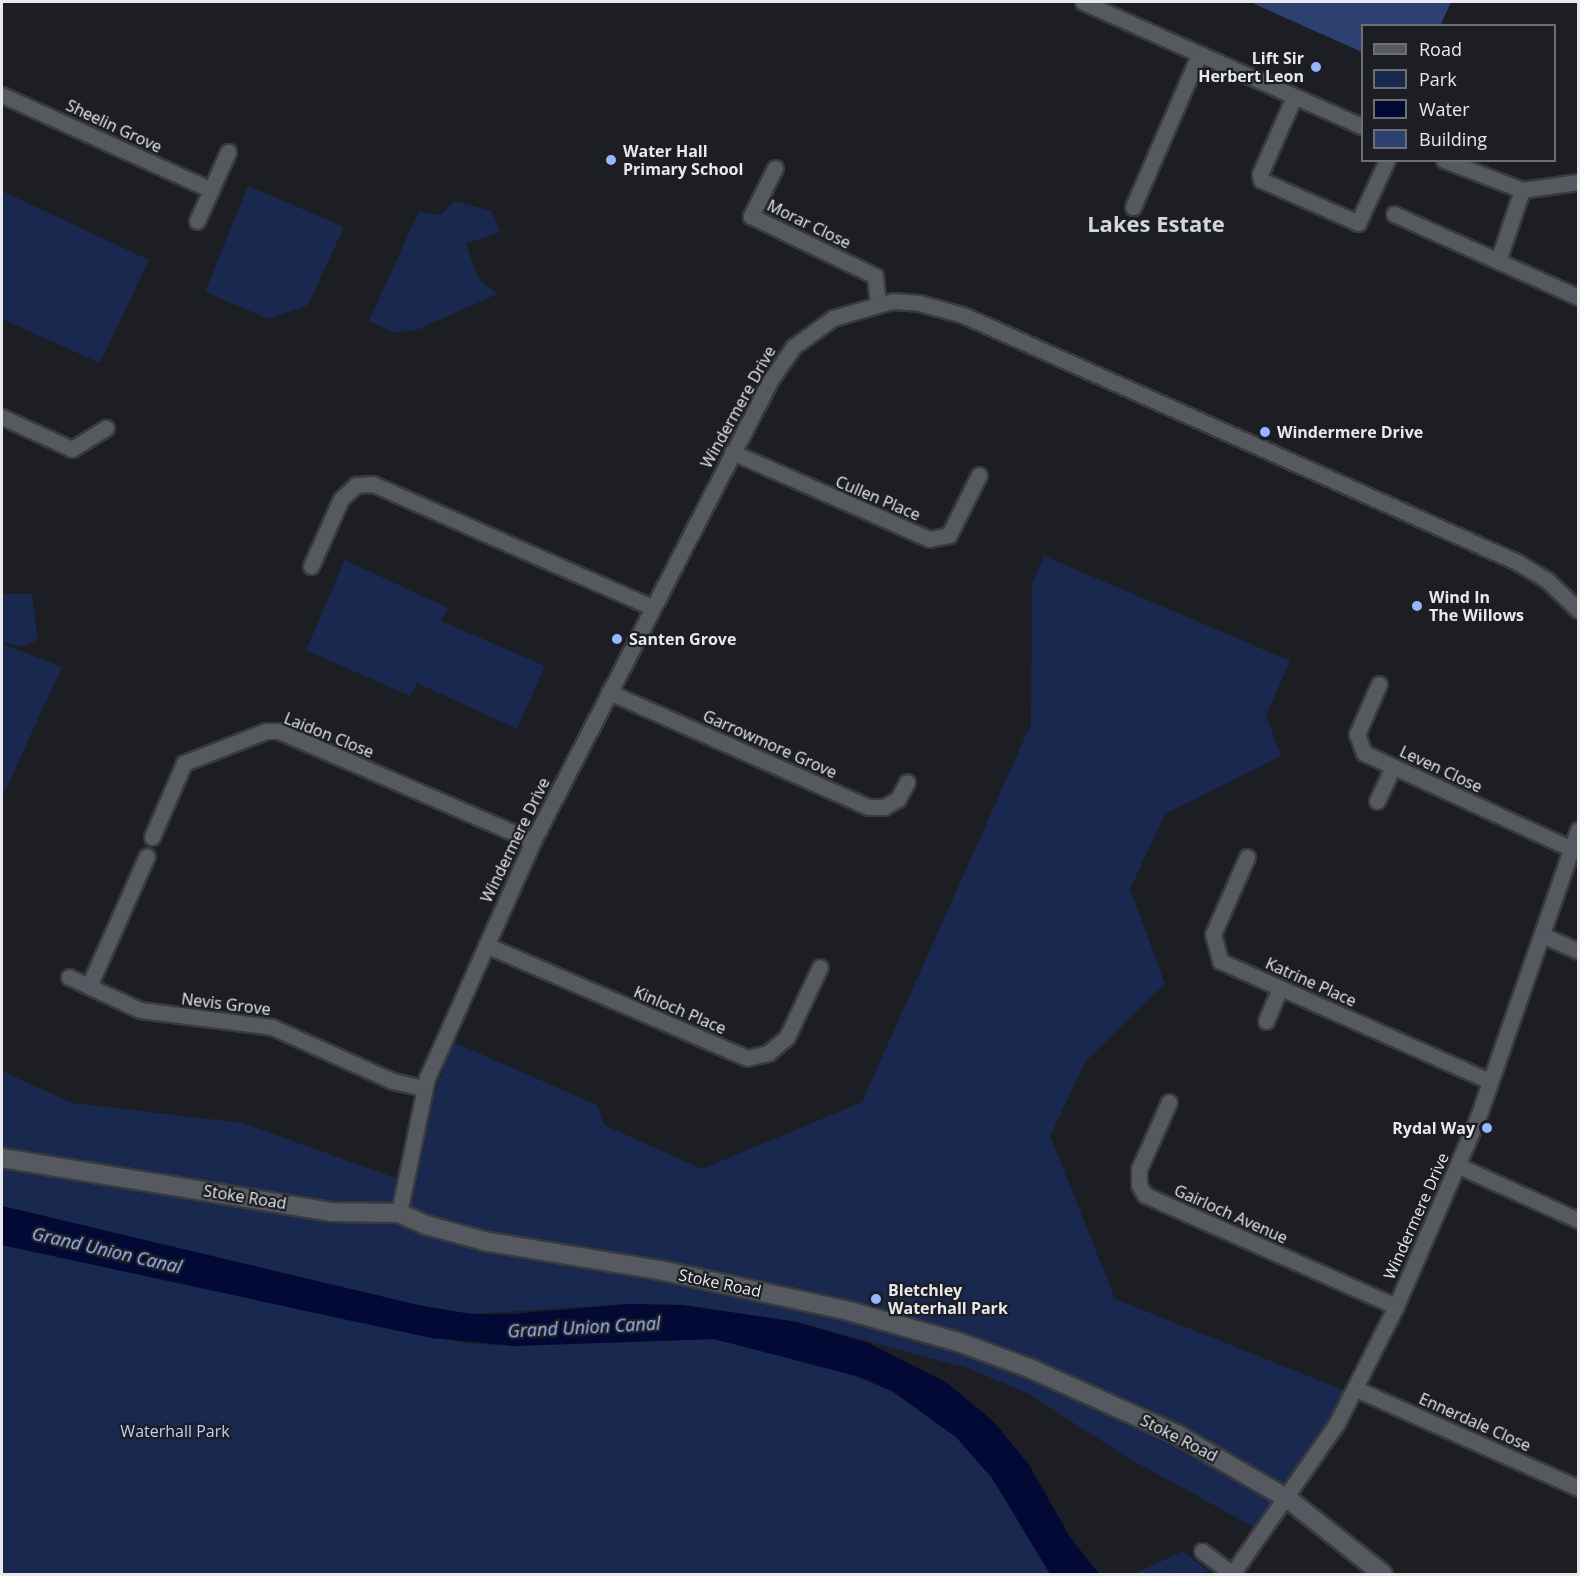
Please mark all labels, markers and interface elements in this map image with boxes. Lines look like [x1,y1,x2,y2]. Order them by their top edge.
legend [1361,24,1556,162]
text: Road [1419,37,1462,61]
place label: Lift Sir Herbert Leon [1198,48,1304,86]
marker: Lift Sir Herbert Leon [1309,60,1323,74]
text: Park [1419,67,1457,91]
street label: Sheelin Grove [63,95,165,157]
text: Water [1419,97,1470,121]
text: Building [1419,127,1487,151]
place label: Water Hall Primary School [623,141,743,179]
marker: Water Hall Primary School [604,153,618,167]
street label: Morar Close [764,196,854,252]
district label: Lakes Estate [1087,211,1225,237]
street label: Windermere Drive [696,343,780,471]
place label: Windermere Drive [1277,422,1423,442]
marker: Windermere Drive [1258,425,1272,439]
street label: Cullen Place [833,472,923,524]
place label: Wind In The Willows [1429,587,1524,625]
marker: Wind In The Willows [1410,599,1424,613]
place label: Santen Grove [629,629,736,649]
marker: Santen Grove [610,632,624,646]
street label: Garrowmore Grove [700,706,840,782]
street label: Laidon Close [281,708,377,762]
street label: Leven Close [1397,742,1485,796]
street label: Windermere Drive [476,774,554,906]
street label: Katrine Place [1263,953,1359,1011]
street label: Kinloch Place [631,982,729,1038]
street label: Nevis Grove [180,989,272,1019]
place label: Rydal Way [1392,1118,1475,1138]
marker: Rydal Way [1480,1121,1494,1135]
street label: Windermere Drive [1379,1150,1453,1282]
street label: Gairloch Avenue [1171,1180,1291,1248]
street label: Stoke Road [202,1181,288,1213]
water label: Grand Union Canal [30,1222,184,1278]
street label: Stoke Road [677,1265,763,1301]
place label: Bletchley Waterhall Park [888,1280,1008,1318]
marker: Bletchley Waterhall Park [869,1292,883,1306]
water label: Grand Union Canal [507,1312,661,1342]
street label: Ennerdale Close [1416,1389,1534,1455]
street label: Stoke Road [1137,1410,1221,1466]
park label: Waterhall Park [120,1421,230,1441]

